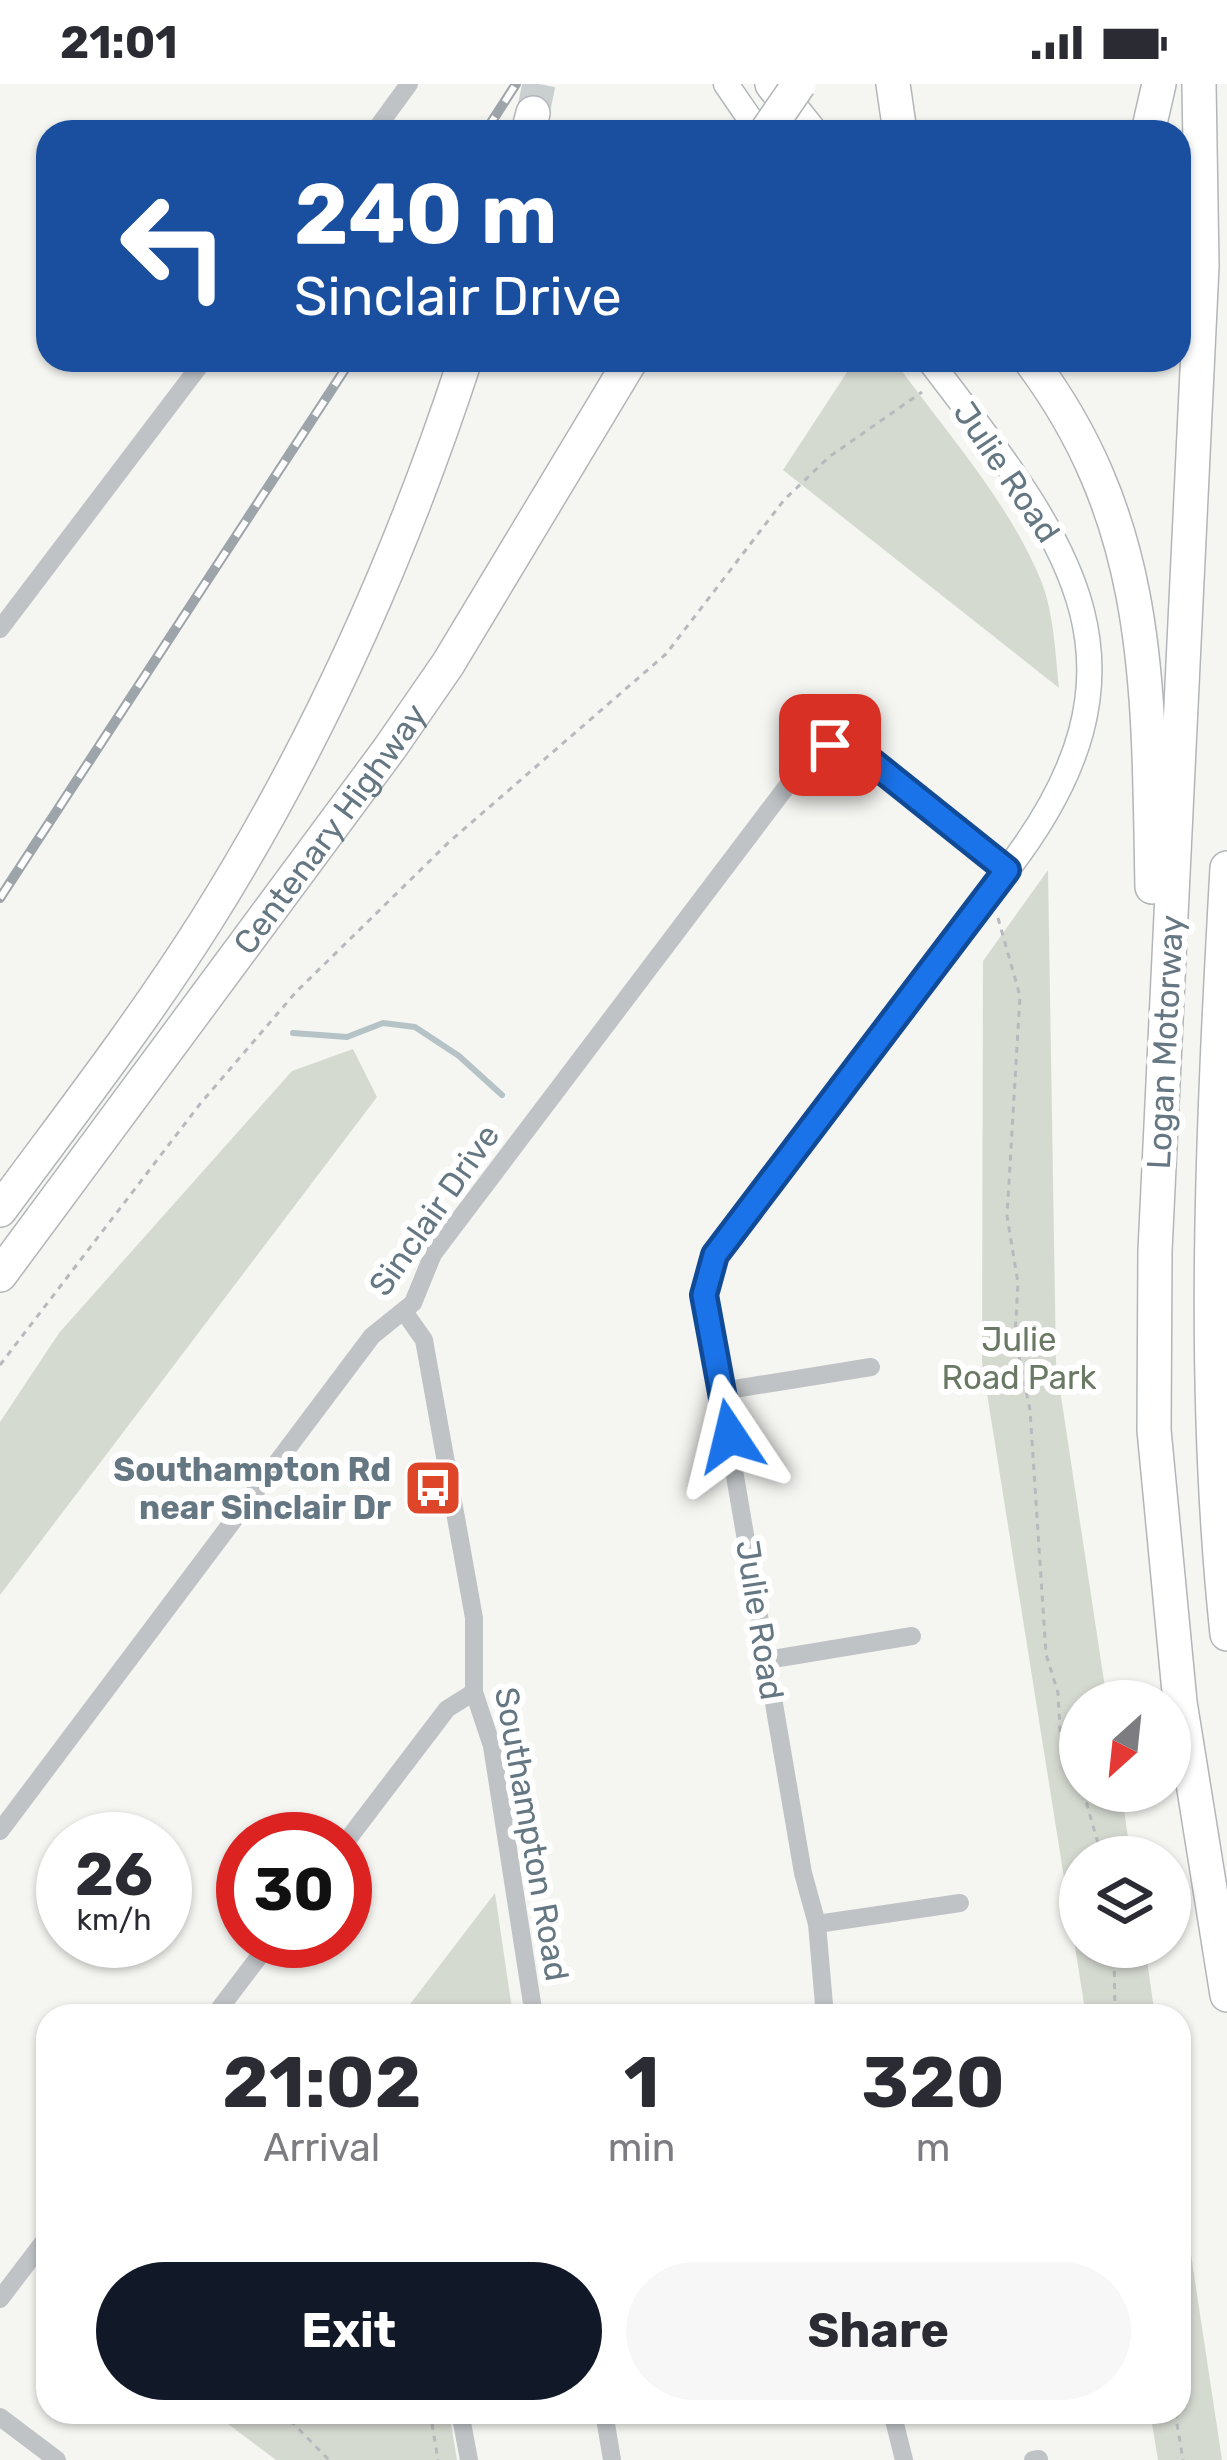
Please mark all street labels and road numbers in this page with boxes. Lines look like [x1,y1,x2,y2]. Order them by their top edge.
street label: Julie Road [946,394,1068,550]
street label: Centenary Highway [225,696,434,961]
street label: Logan Motorway [1139,914,1191,1170]
street label: Sinclair Drive [361,1117,507,1303]
street label: Julie Road [728,1537,792,1703]
street label: Southampton Road [487,1684,577,1984]

